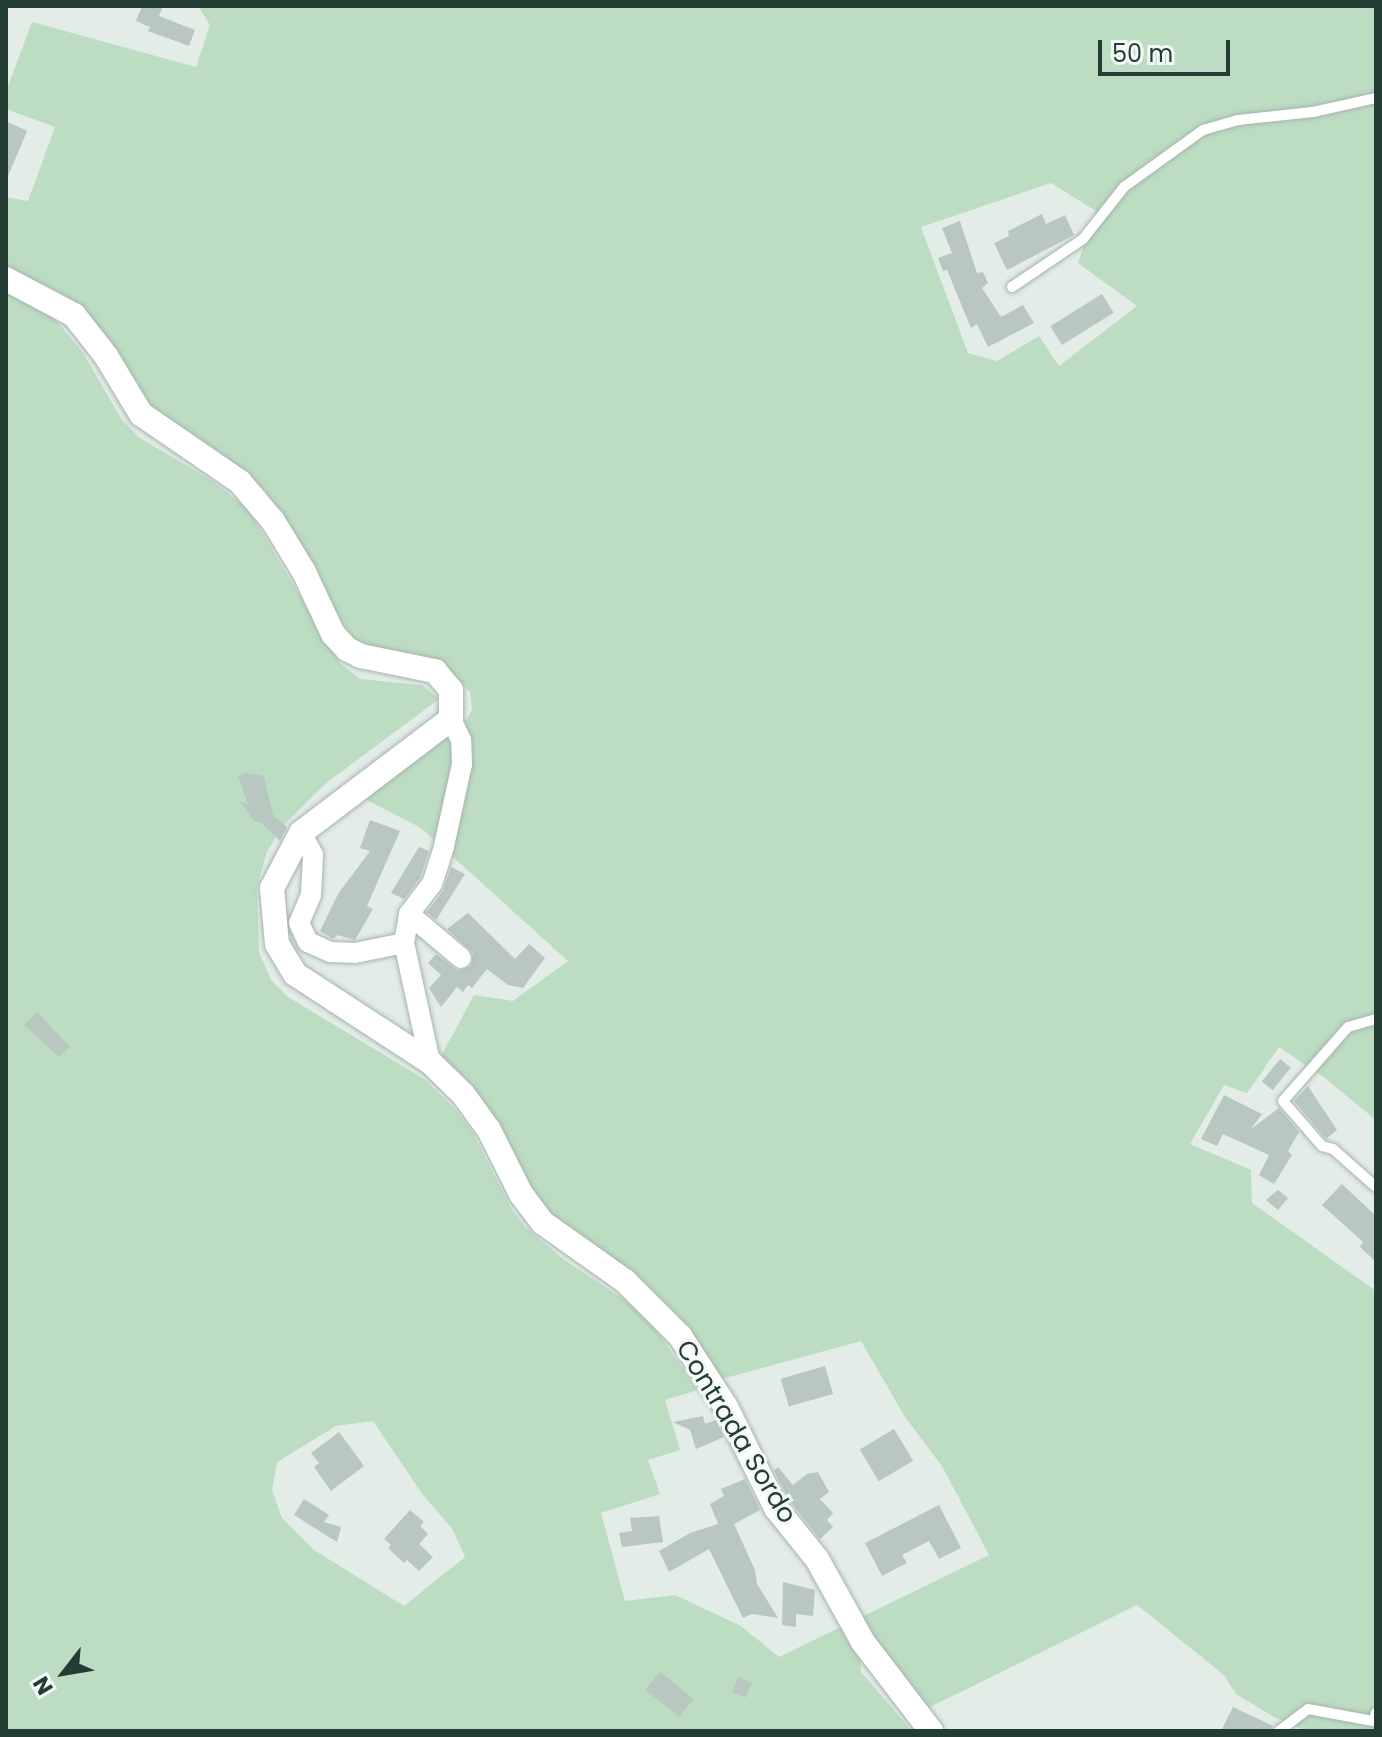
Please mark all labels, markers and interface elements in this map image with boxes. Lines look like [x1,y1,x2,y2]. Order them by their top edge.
scale bar [1102,24,1234,74]
text: 50 m [1112,37,1173,70]
street label: Contrada Sordo [669,1335,803,1529]
north arrow [24,1633,104,1713]
text: N [25,1671,61,1701]

